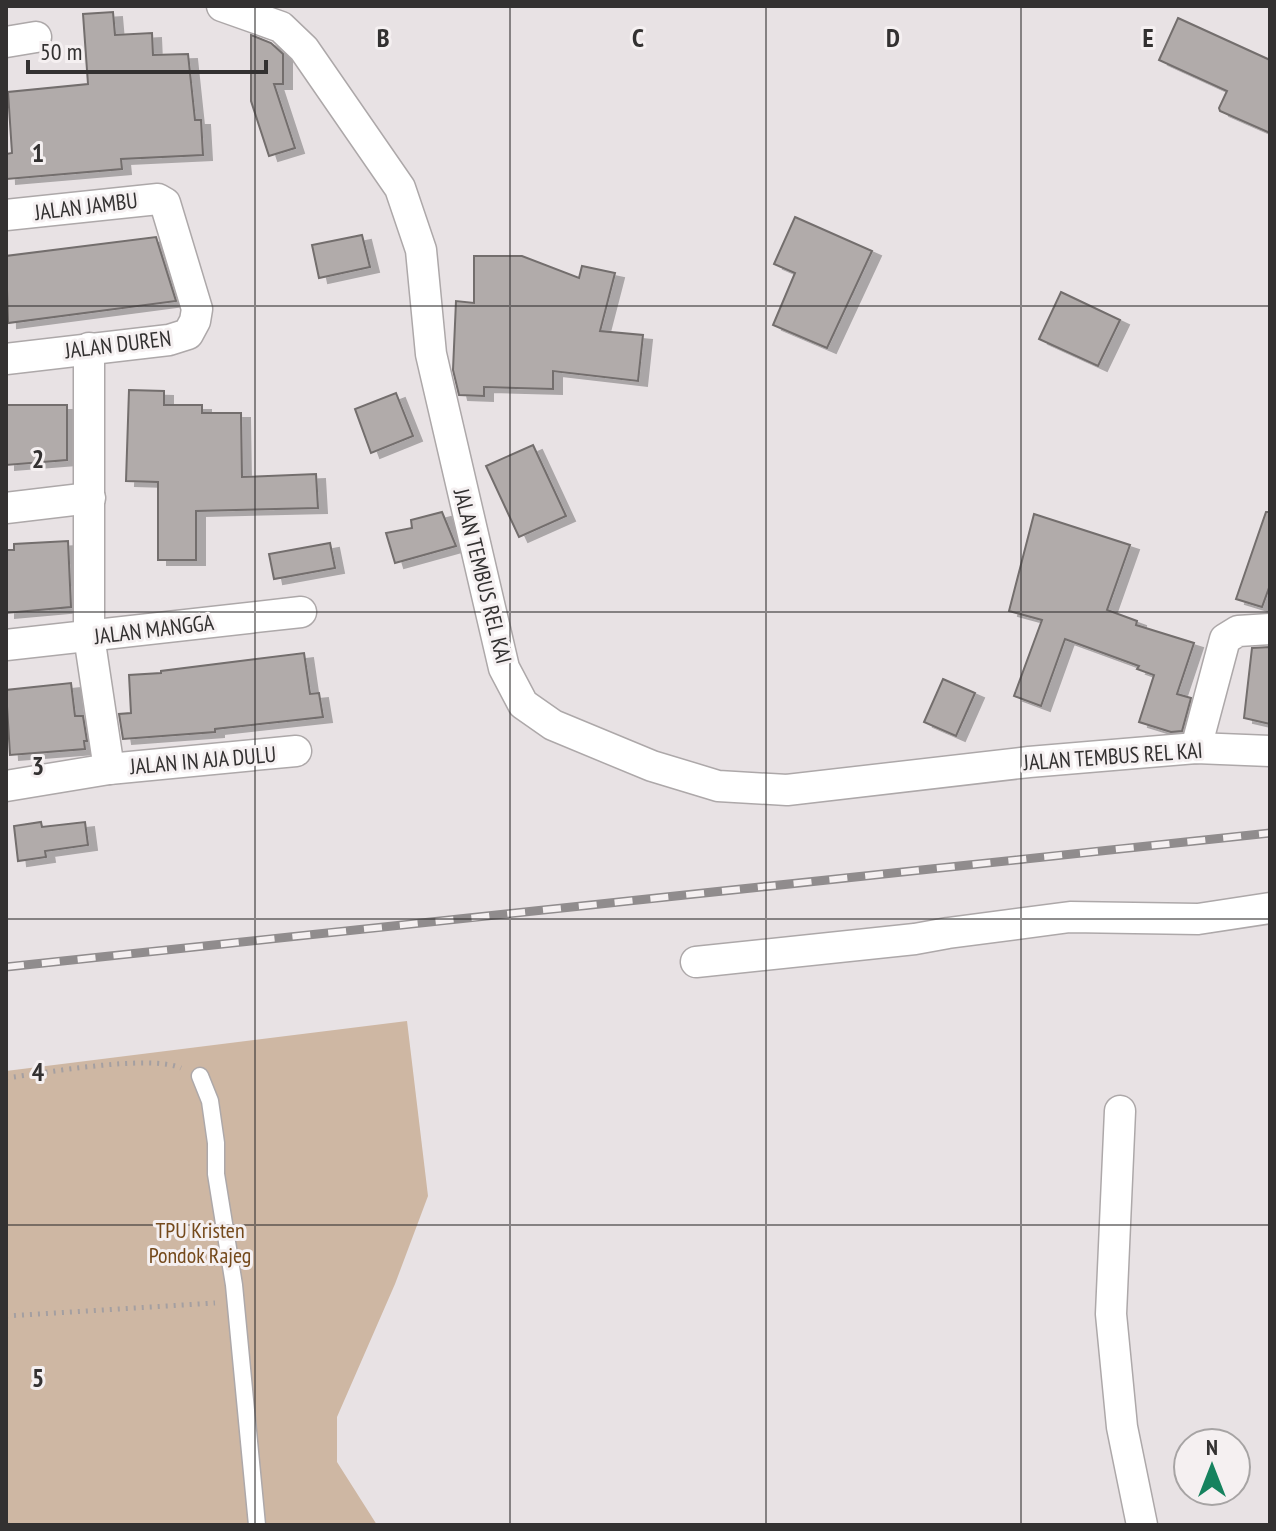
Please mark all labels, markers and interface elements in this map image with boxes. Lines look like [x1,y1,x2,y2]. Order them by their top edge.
text: B [377,21,390,54]
text: C [632,21,644,54]
text: D [886,21,900,54]
text: E [1142,21,1154,54]
scale bar [28,24,266,74]
text: 50 m [40,36,82,67]
text: 1 [32,136,44,169]
street label: JALAN JAMBU [32,186,139,226]
street label: JALAN DUREN [62,324,173,365]
text: 2 [32,442,44,475]
street label: JALAN TEMBUS REL KAI [447,485,518,666]
street label: JALAN MANGGA [92,608,216,650]
street label: JALAN TEMBUS REL KAI [1022,736,1203,776]
street label: JALAN IN AJA DULU [128,740,277,780]
text: 3 [32,749,44,782]
text: 4 [32,1055,45,1088]
park label: TPU Kristen Pondok Rajeg [149,1216,251,1269]
text: 5 [32,1361,44,1394]
north arrow [1172,1427,1252,1507]
text: N [1206,1433,1218,1461]

